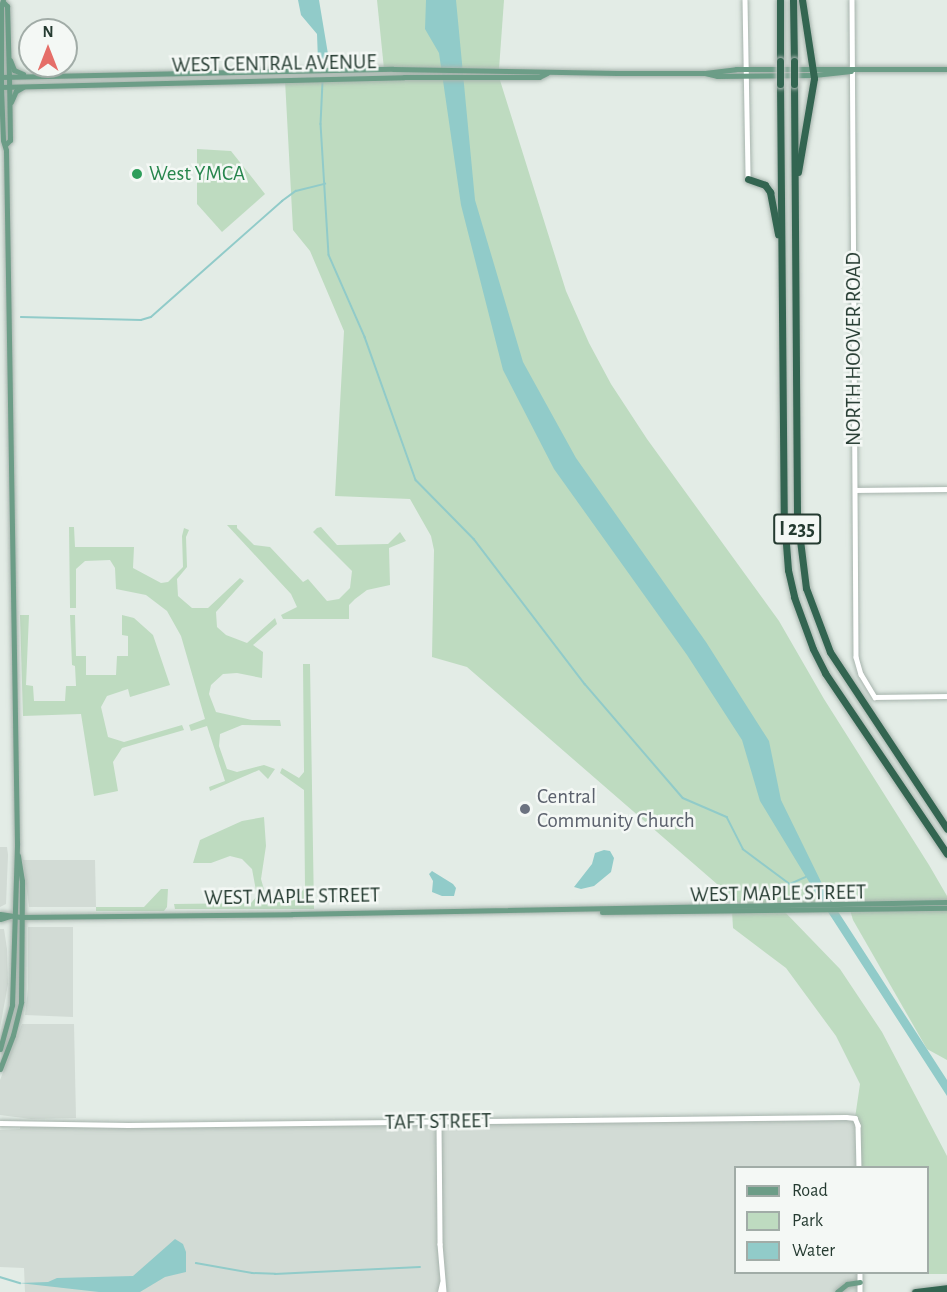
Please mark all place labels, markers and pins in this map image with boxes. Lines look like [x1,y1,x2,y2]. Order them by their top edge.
place label: West YMCA [149,161,245,187]
marker: West YMCA [130,167,144,181]
place label: Central Community Church [537,784,695,834]
marker: Central Community Church [518,802,532,816]

